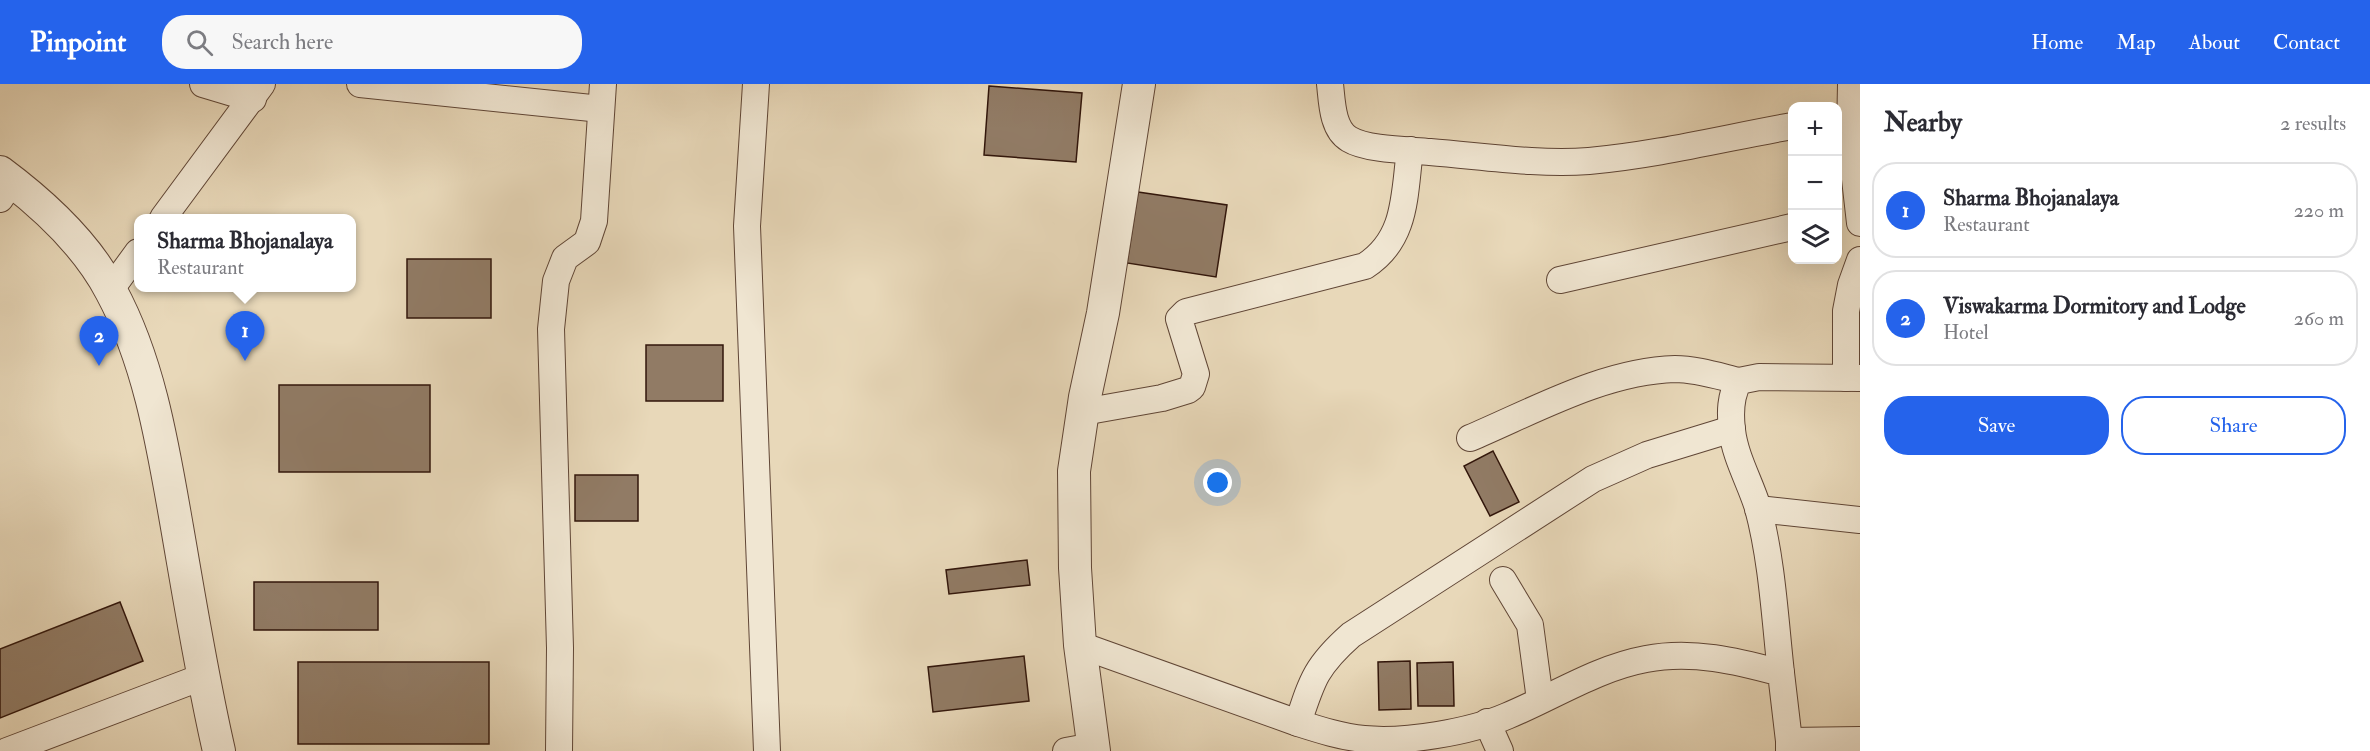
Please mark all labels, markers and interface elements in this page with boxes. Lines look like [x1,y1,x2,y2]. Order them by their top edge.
search box [162,15,582,69]
text: Pinpoint [30,25,126,60]
icon: search [183,26,216,59]
text: Search here [231,28,333,56]
text: Home [2031,29,2083,56]
text: Map [2116,29,2156,56]
text: About [2189,29,2240,56]
text: Contact [2273,29,2340,56]
map controls [1788,102,1842,264]
button: + [1788,102,1842,156]
text: Nearby [1884,107,1962,139]
text: 2 results [2280,111,2346,136]
button: − [1788,156,1842,210]
text: Sharma Bhojanalaya [1943,184,2119,212]
text: 1 [1902,198,1909,223]
text: 220 m [2294,198,2344,223]
button: layers [1788,210,1842,264]
text: Restaurant [1943,212,2030,237]
popup [134,214,356,292]
text: Sharma Bhojanalaya [157,227,333,255]
text: Restaurant [157,255,244,280]
text: Viswakarma Dormitory and Lodge [1943,292,2246,320]
text: 2 [1900,306,1911,331]
text: 260 m [2294,306,2344,331]
pin: 1 [226,312,264,361]
pin: 2 [80,316,118,366]
text: Hotel [1943,320,1989,345]
button: Save [1884,396,2109,455]
button: Share [2121,396,2346,455]
your location [1203,468,1232,497]

